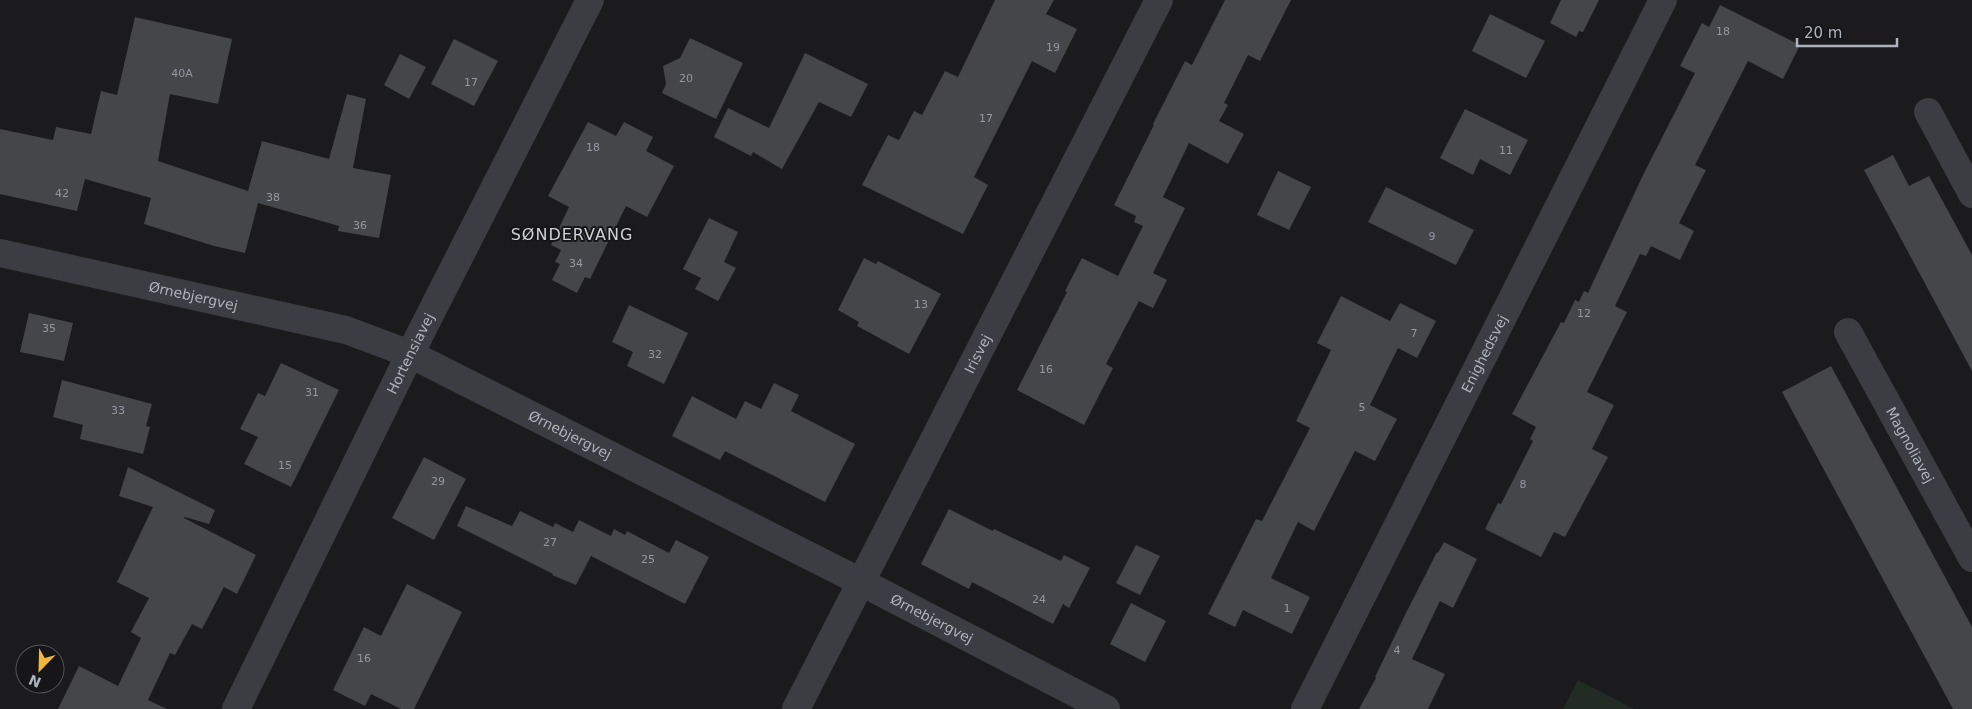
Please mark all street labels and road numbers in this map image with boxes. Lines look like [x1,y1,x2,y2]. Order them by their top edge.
street label: Ørnebjergvej [147,278,239,314]
street label: Hortensiavej [384,310,437,397]
street label: Enighedsvej [1458,312,1511,395]
street label: Irisvej [961,332,995,376]
street label: Magnoliavej [1883,404,1937,486]
street label: Ørnebjergvej [526,407,614,462]
street label: Ørnebjergvej [888,591,976,647]

